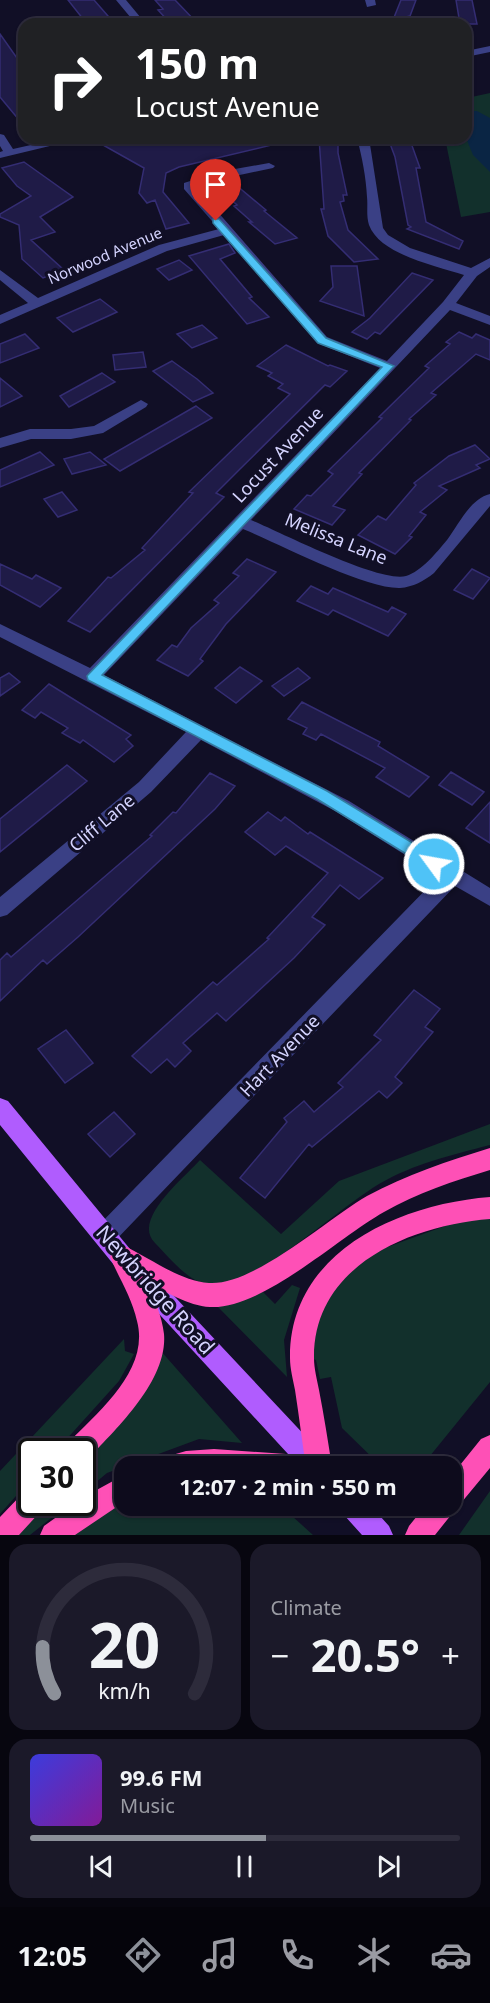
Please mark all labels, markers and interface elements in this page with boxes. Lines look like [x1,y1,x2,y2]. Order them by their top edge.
text: 150 m [135,34,259,91]
icon: right [36,42,114,120]
text: Locust Avenue [135,88,320,125]
pin [190,159,241,221]
icon: arrive [199,168,232,201]
street label: Norwood Avenue [44,222,165,288]
street label: Locust Avenue [227,401,328,508]
street label: Melissa Lane [282,507,391,570]
street label: Cliff Lane [64,788,139,857]
position arrow [402,832,466,896]
street label: Hart Avenue [234,1009,324,1101]
street label: Newbridge Road [90,1219,221,1360]
speed limit sign: 30 [18,1438,96,1516]
text: 12:07 · 2 min · 550 m [179,1471,397,1501]
text: Climate [271,1594,342,1621]
text: 20 [89,1601,160,1686]
text: 20.5° [311,1624,420,1685]
text: − [271,1633,289,1678]
text: + [441,1633,460,1678]
text: km/h [98,1676,151,1705]
text: 99.6 FM [120,1762,202,1792]
text: Music [120,1792,175,1819]
icon: previous [85,1850,118,1883]
icon: pause [228,1850,261,1883]
icon: next [372,1850,405,1883]
icon: directions [122,1934,164,1976]
icon: music [199,1934,241,1976]
icon: phone [276,1934,318,1976]
icon: climate [353,1934,395,1976]
icon: car [430,1934,472,1976]
text: 12:05 [18,1937,87,1974]

